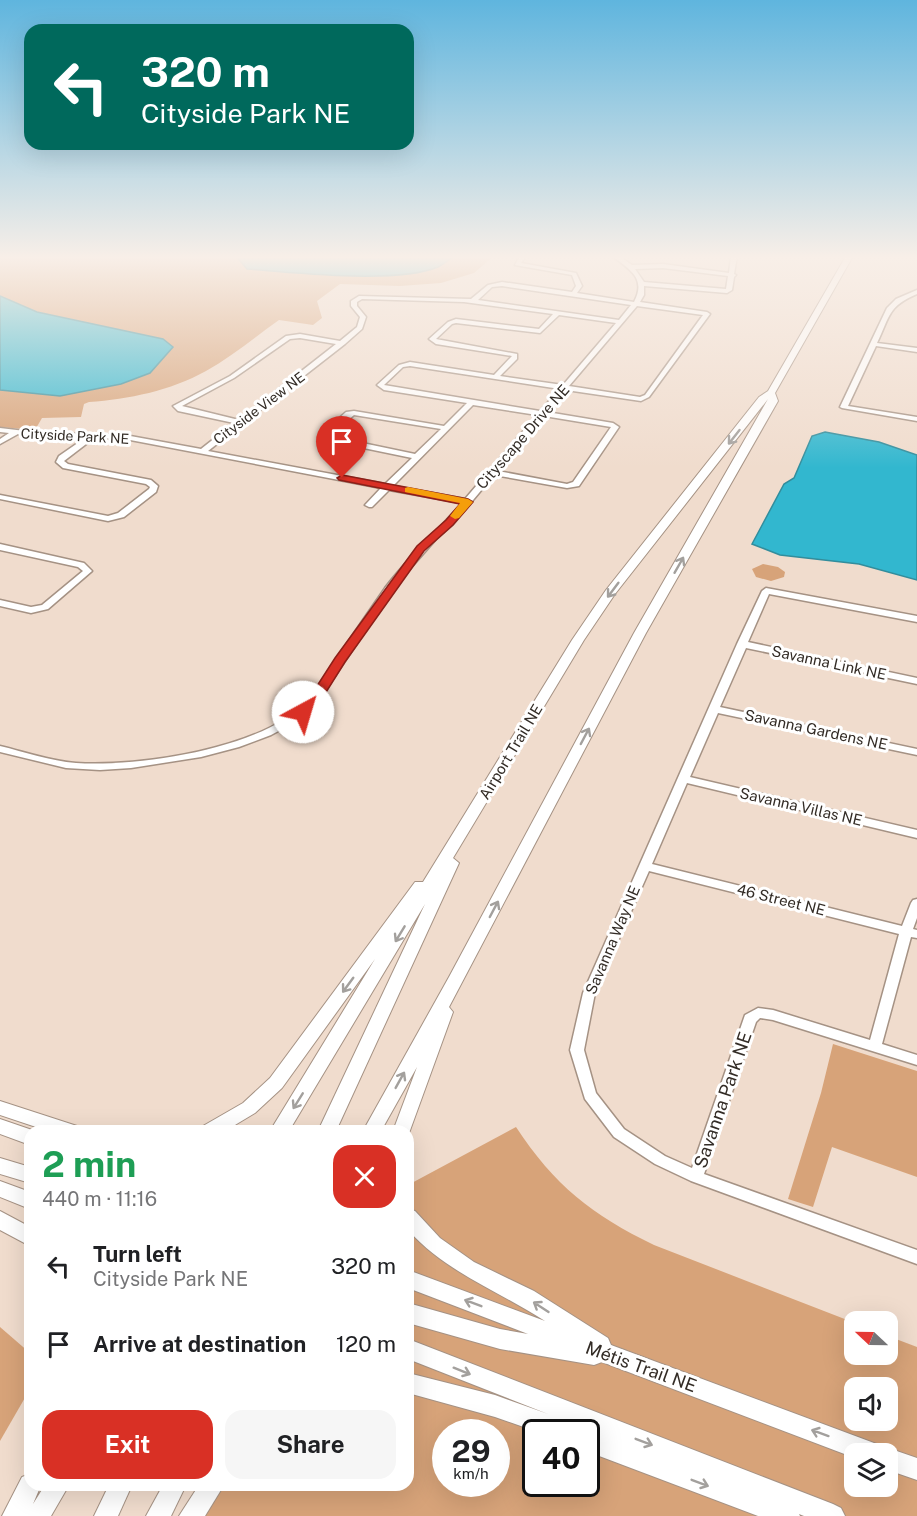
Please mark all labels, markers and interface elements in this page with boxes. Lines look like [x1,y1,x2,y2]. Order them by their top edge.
text: 320 m [141,47,270,96]
icon: left [42,48,120,126]
text: Cityside Park NE [141,97,350,129]
street label: Cityside View NE [210,369,308,447]
street label: Cityscape Drive NE [473,381,573,492]
pin [316,416,367,478]
street label: Cityside Park NE [20,425,130,447]
icon: arrive [325,425,358,458]
one-way arrow [727,429,740,445]
one-way arrow [673,557,685,574]
one-way arrow [606,582,619,598]
street label: Savanna Link NE [770,642,888,683]
position arrow [271,680,335,744]
street label: Airport Trail NE [476,701,546,802]
street label: Savanna Gardens NE [743,706,889,753]
one-way arrow [580,728,591,746]
street label: Savanna Villas NE [738,784,864,829]
street label: 46 Street NE [735,880,827,919]
street label: Savanna Way NE [582,883,643,997]
one-way arrow [489,900,500,918]
one-way arrow [393,925,405,942]
one-way arrow [342,977,354,993]
street label: Savanna Park NE [689,1029,756,1171]
one-way arrow [394,1072,406,1089]
one-way arrow [291,1092,304,1109]
text: 2 min [42,1143,136,1185]
button: close [333,1145,396,1208]
text: 440 m · 11:16 [42,1187,157,1211]
text: Turn left [93,1241,182,1267]
icon: left [42,1250,75,1283]
text: 320 m [331,1253,396,1279]
text: Cityside Park NE [93,1267,248,1291]
one-way arrow [464,1297,483,1308]
one-way arrow [533,1301,550,1313]
north arrow [844,1311,898,1365]
map controls [844,1311,898,1497]
icon: arrive [42,1328,75,1361]
text: Arrive at destination [93,1331,306,1357]
text: 120 m [336,1331,396,1357]
street label: Métis Trail NE [583,1337,699,1396]
one-way arrow [453,1366,471,1377]
button: sound [844,1377,898,1431]
button: Exit [42,1410,213,1479]
button: Share [225,1410,396,1479]
speed limit sign: 40 [522,1419,600,1497]
one-way arrow [811,1427,829,1438]
text: 29 [452,1433,490,1469]
one-way arrow [634,1438,653,1449]
button: layers [844,1443,898,1497]
text: km/h [453,1465,489,1482]
one-way arrow [690,1478,709,1489]

